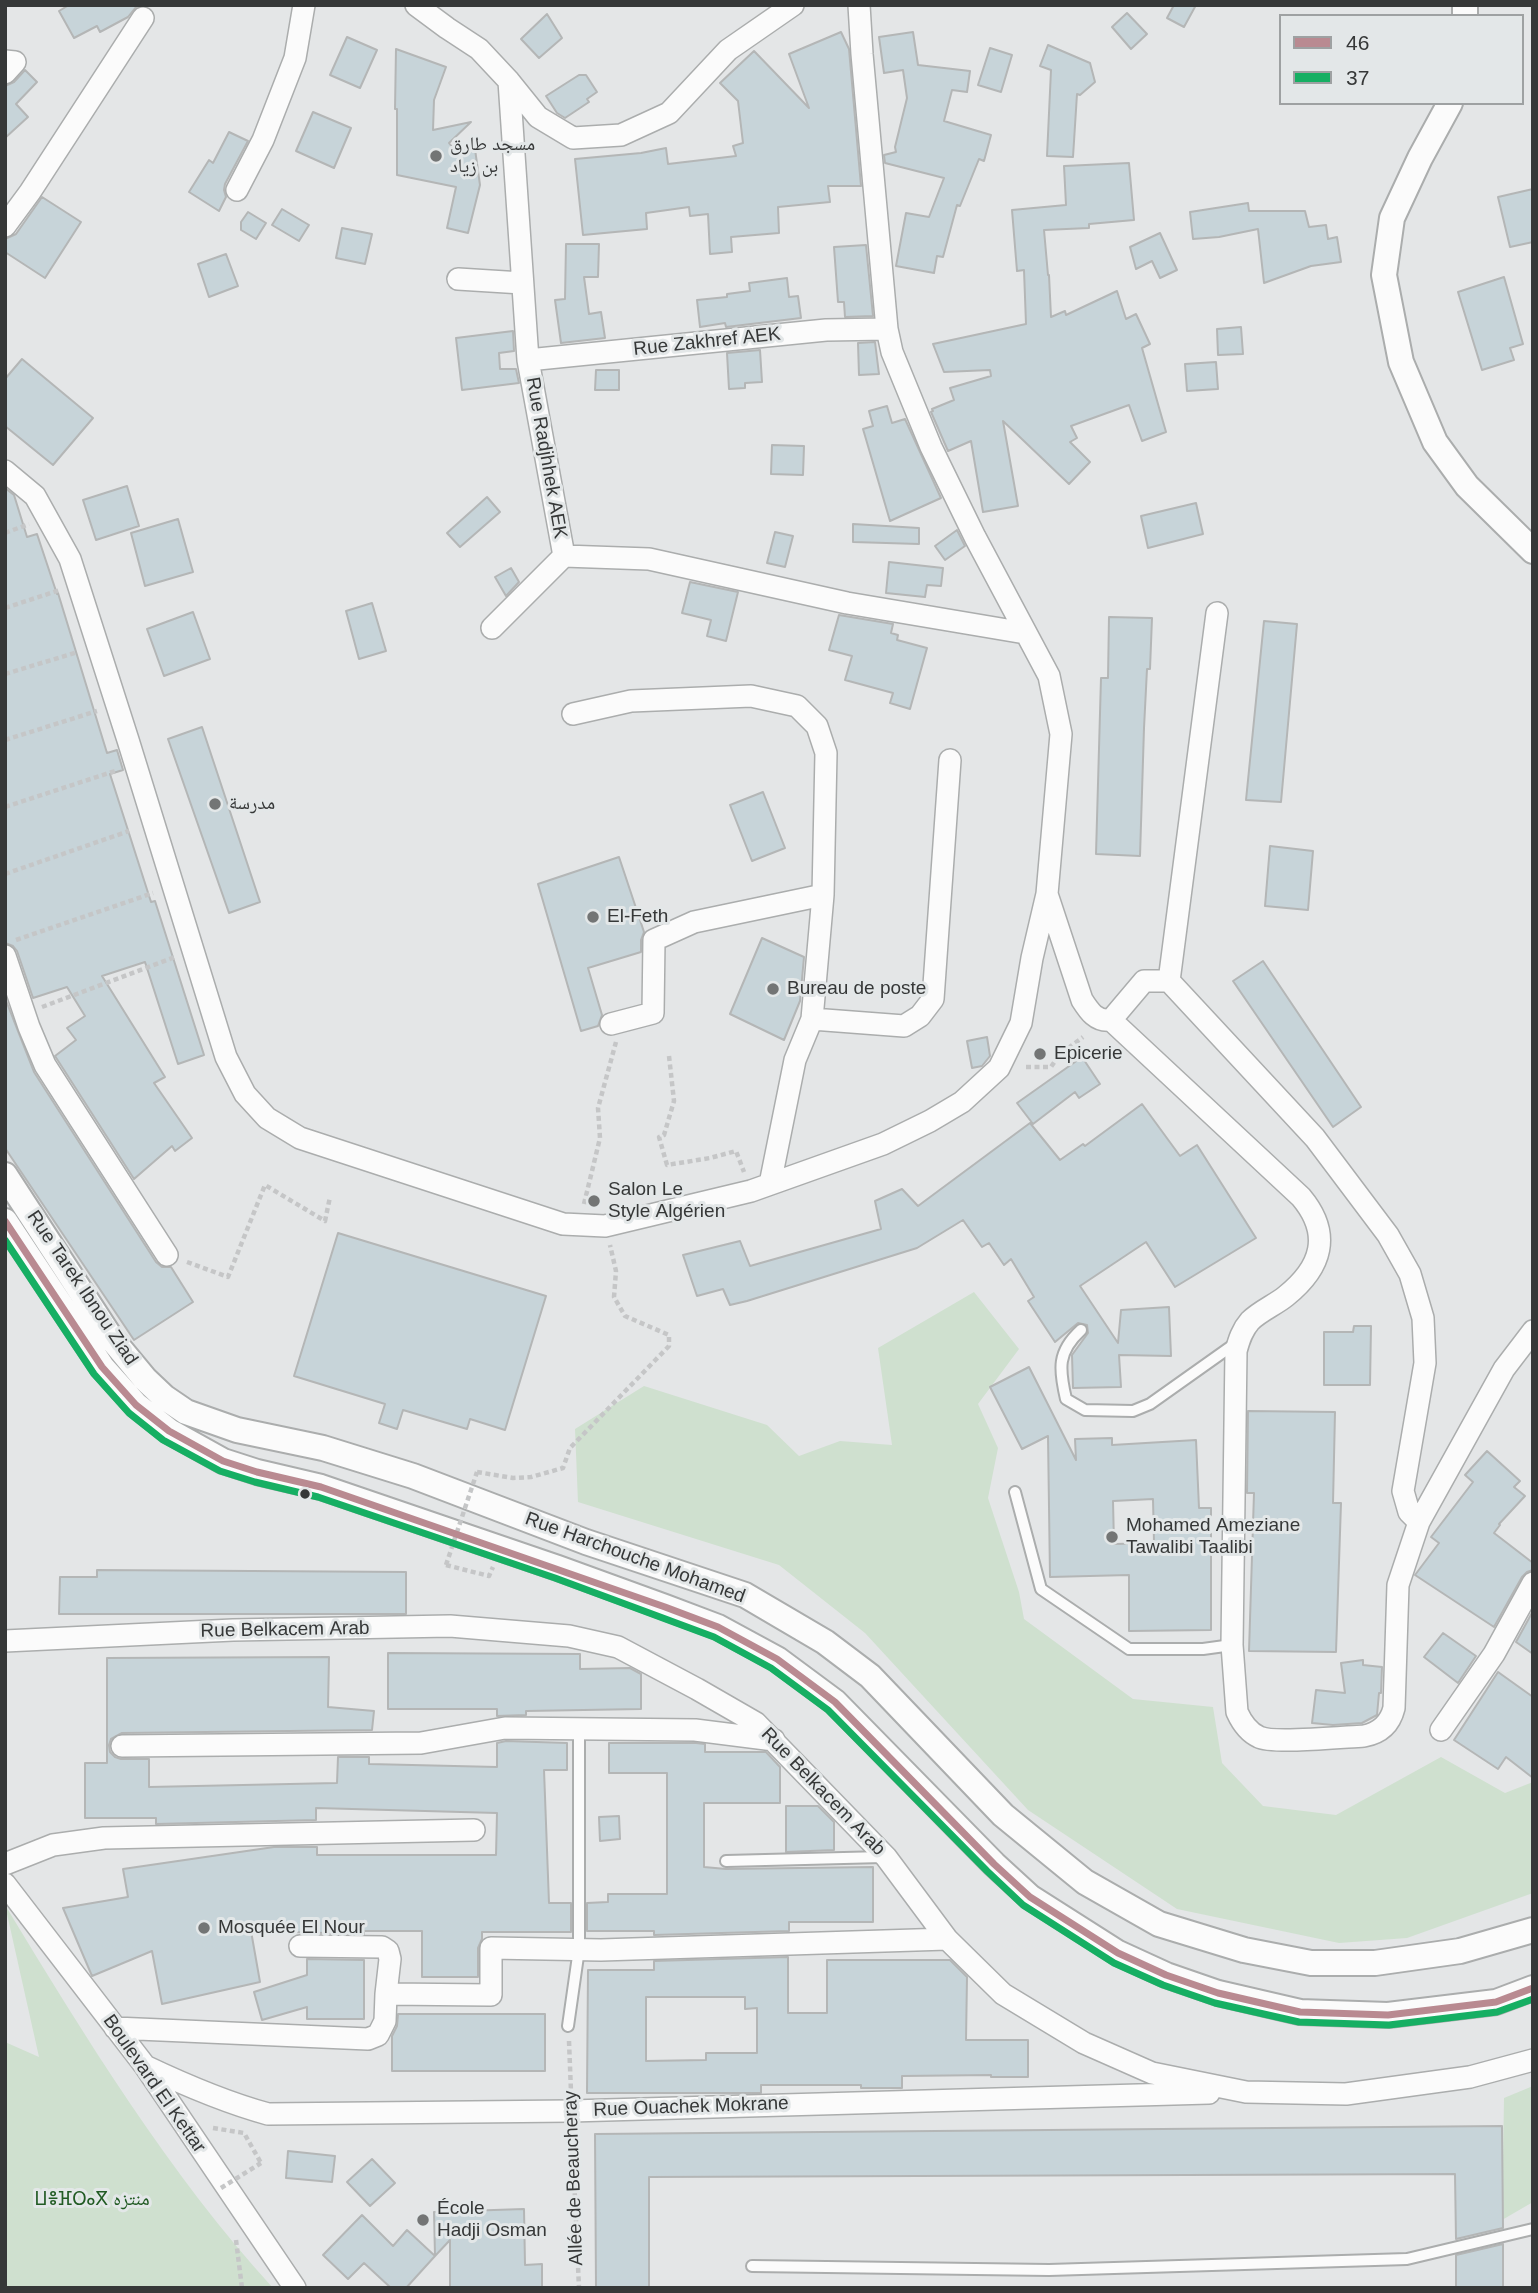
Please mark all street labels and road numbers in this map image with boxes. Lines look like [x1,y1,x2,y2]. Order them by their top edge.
street label: Rue Zakhref AEK [632,323,782,361]
street label: Rue Radjhhek AEK [521,375,571,541]
street label: Rue Tarek Ibnou Ziad [22,1206,142,1370]
street label: Rue Harchouche Mohamed [522,1508,748,1608]
street label: Rue Belkacem Arab [200,1617,370,1643]
street label: Rue Belkacem Arab [756,1723,890,1861]
street label: Boulevard El Kettar [98,2010,210,2158]
street label: Allée de Beaucheray [560,2090,588,2266]
street label: Rue Ouachek Mokrane [593,2092,789,2122]

